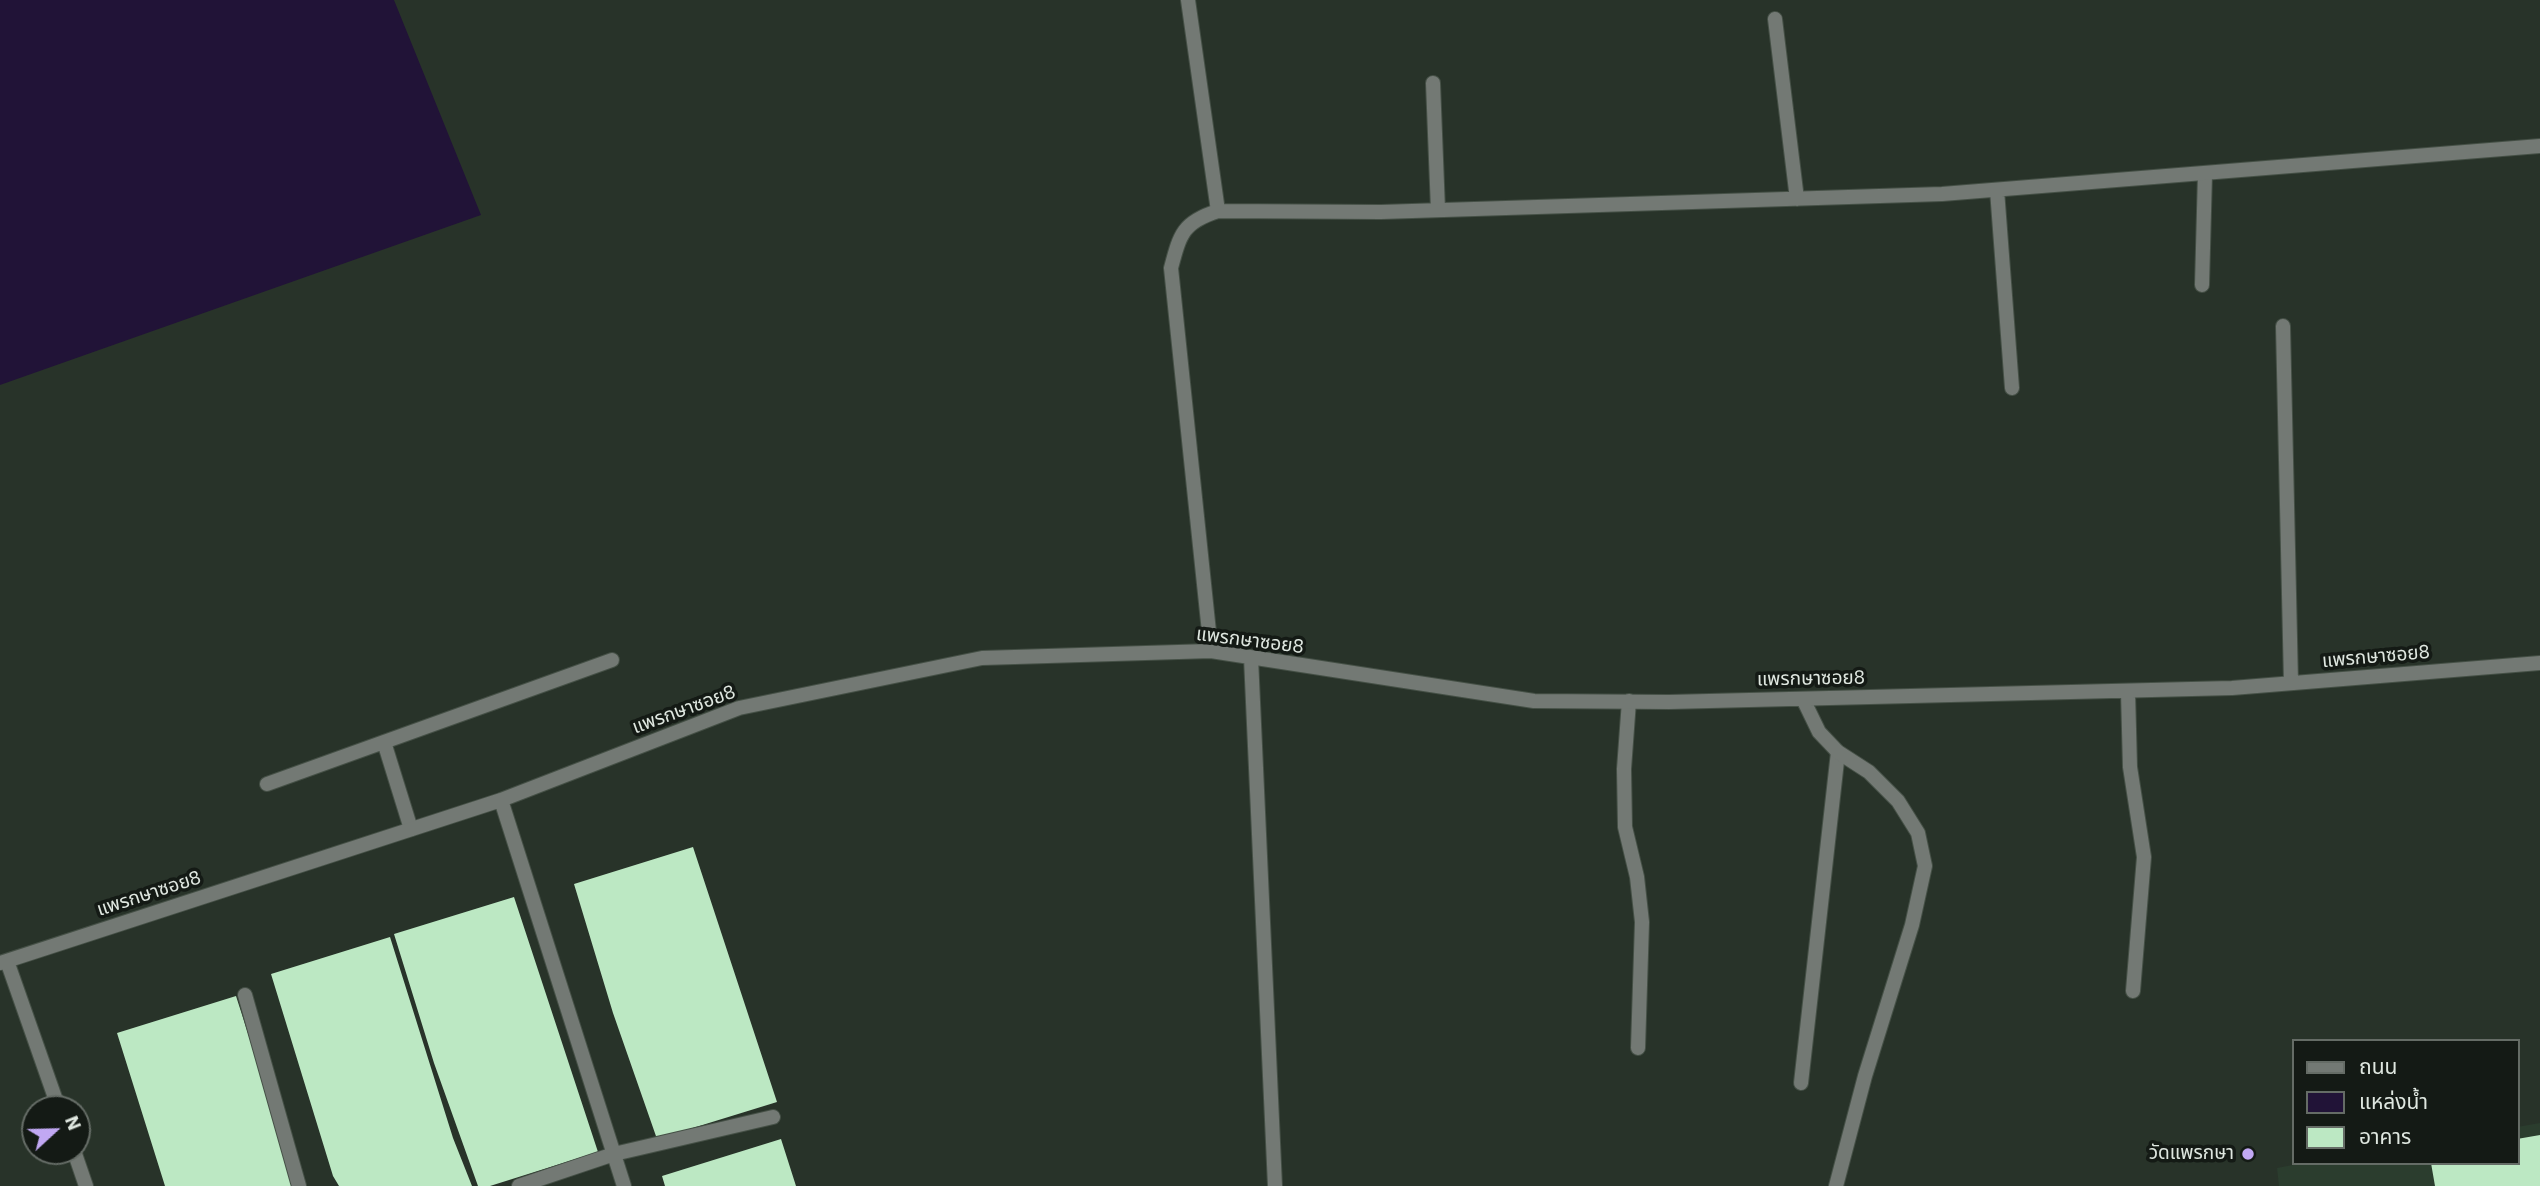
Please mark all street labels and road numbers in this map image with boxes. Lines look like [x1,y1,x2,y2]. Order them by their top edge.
street label: แพรกษาซอย8 [1195,623,1305,659]
street label: แพรกษาซอย8 [2321,641,2431,673]
street label: แพรกษาซอย8 [1757,667,1865,691]
street label: แพรกษาซอย8 [629,681,739,739]
street label: แพรกษาซอย8 [94,866,204,922]

